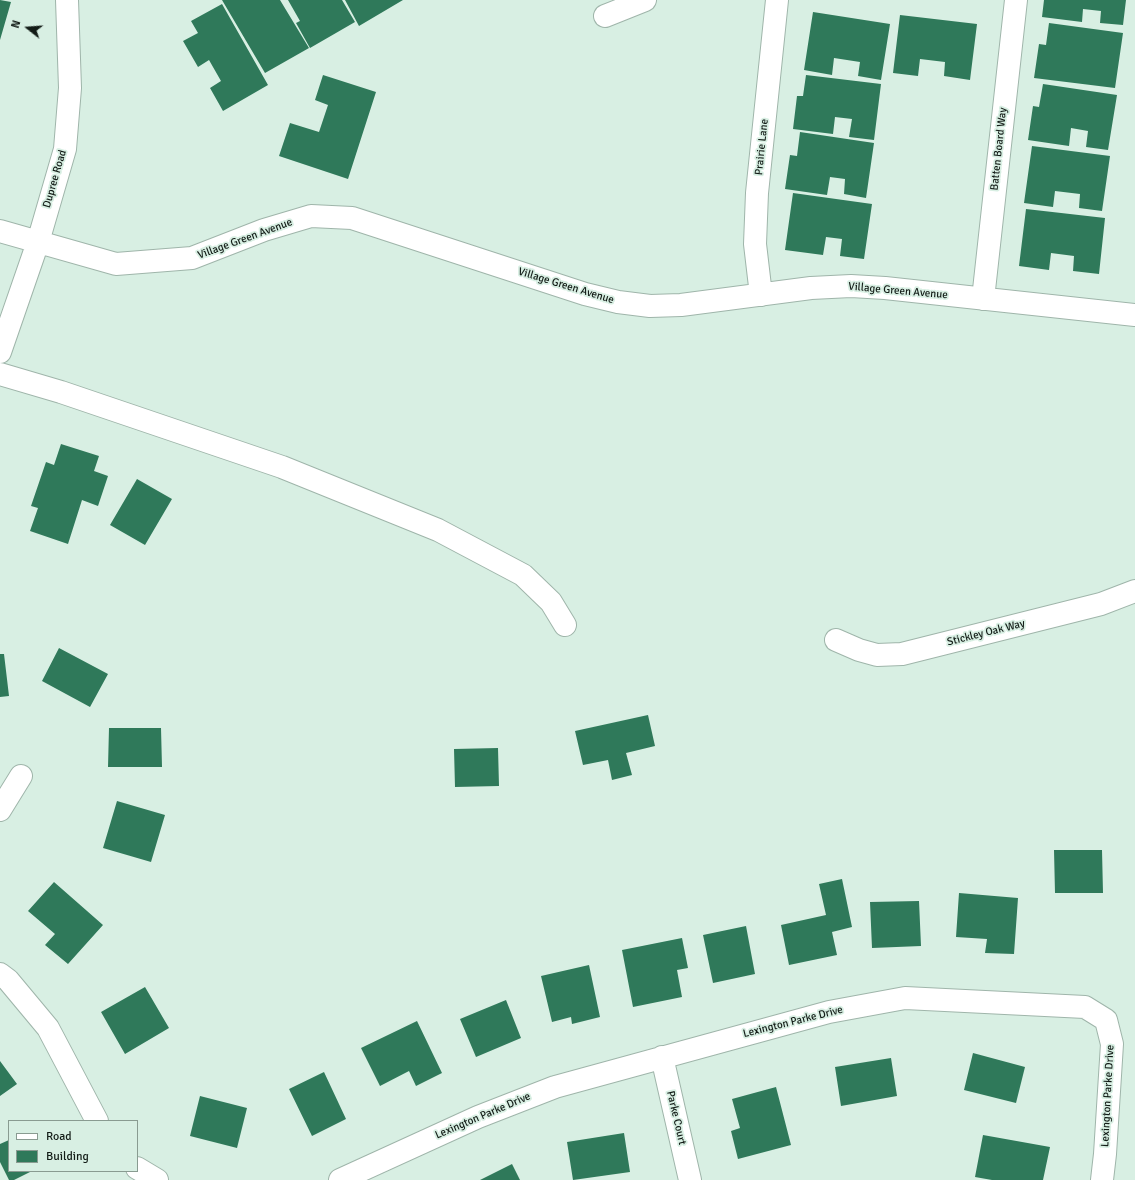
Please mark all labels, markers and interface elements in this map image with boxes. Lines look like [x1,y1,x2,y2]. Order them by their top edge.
north arrow [8,8,48,48]
text: N [9,19,23,30]
street label: Batten Board Way [988,107,1010,191]
street label: Prairie Lane [752,118,772,176]
street label: Dupree Road [40,148,70,210]
street label: Village Green Avenue [196,216,294,262]
street label: Village Green Avenue [516,265,616,307]
street label: Village Green Avenue [848,280,948,302]
street label: Stickley Oak Way [946,617,1026,649]
street label: Lexington Parke Drive [742,1003,844,1041]
street label: Lexington Parke Drive [1099,1045,1117,1147]
street label: Lexington Parke Drive [433,1090,533,1142]
street label: Parke Court [663,1090,689,1146]
legend [8,1120,138,1172]
text: Road [46,1129,72,1144]
text: Building [46,1149,89,1164]

